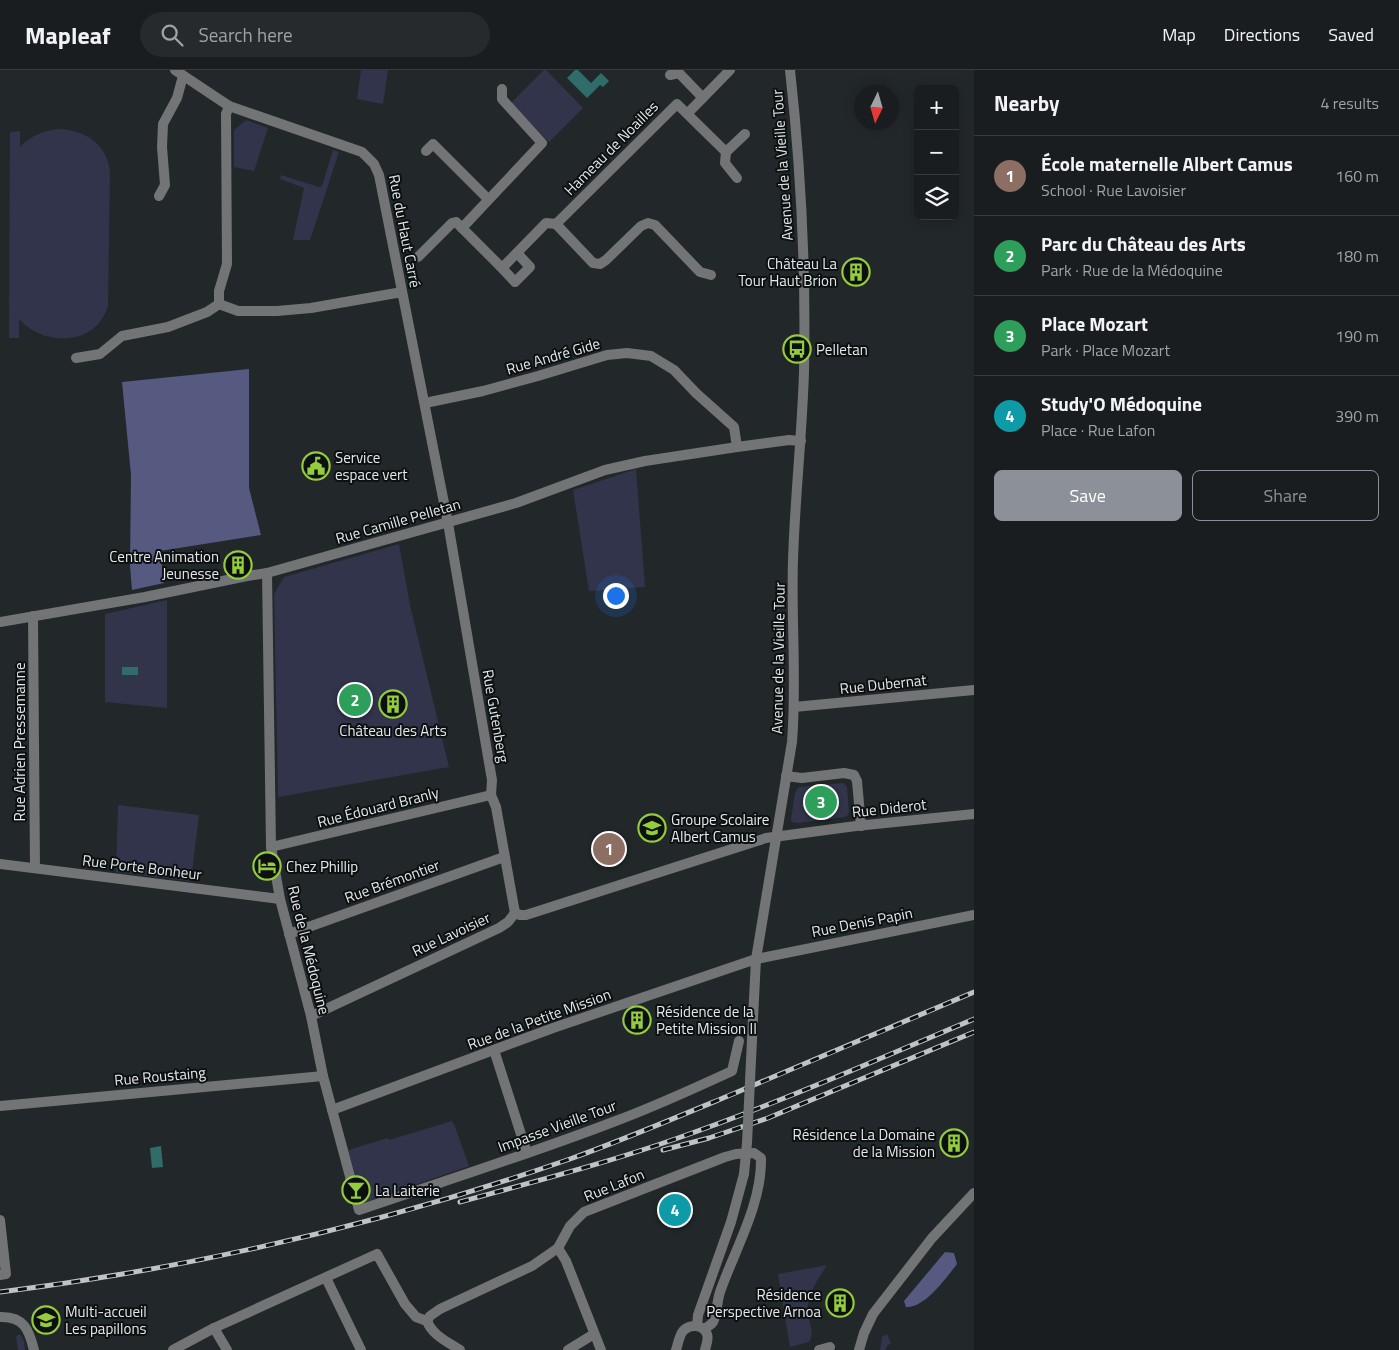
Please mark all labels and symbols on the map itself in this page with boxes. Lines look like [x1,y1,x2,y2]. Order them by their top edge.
north arrow [854,85,899,130]
street label: Avenue de la Vieille Tour [765,89,799,241]
street label: Hameau de Noailles [558,95,664,201]
street label: Rue du Haut Carré [383,172,427,290]
place label: Château La Tour Haut Brion [738,252,837,292]
building icon: Château La Tour Haut Brion [841,257,871,287]
street label: Rue André Gide [503,332,603,380]
bus stop icon: Pelletan [782,334,812,364]
place label: Pelletan [816,338,868,361]
place label: Service espace vert [335,446,408,486]
public building icon: Service espace vert [301,451,331,481]
street label: Rue Camille Pelletan [333,492,463,550]
place label: Centre Animation Jeunesse [109,545,219,585]
building icon: Centre Animation Jeunesse [223,550,253,580]
street label: Avenue de la Vieille Tour [765,582,791,734]
your location [603,583,629,609]
street label: Rue Adrien Pressemanne [8,662,31,822]
street label: Rue Gutenberg [476,668,516,765]
street label: Rue Dubernat [838,668,928,700]
pin: 2 [339,681,371,719]
building icon: Château des Arts [378,689,408,719]
place label: Château des Arts [339,719,447,742]
street label: Rue Édouard Branly [315,781,441,833]
pin: 3 [805,783,837,821]
street label: Rue Diderot [851,793,928,823]
place label: Groupe Scolaire Albert Camus [671,808,769,848]
school or university icon: Groupe Scolaire Albert Camus [637,813,667,843]
pin: 1 [593,830,625,868]
street label: Rue Porte Bonheur [81,848,203,886]
hotel icon: Chez Phillip [252,851,282,881]
street label: Rue Brémontier [341,853,443,909]
place label: Chez Phillip [286,855,358,878]
street label: Rue de la Médoquine [282,883,336,1017]
street label: Rue Denis Papin [810,901,914,943]
street label: Rue Lavoisier [408,906,494,962]
street label: Rue de la Petite Mission [464,982,614,1056]
place label: Résidence de la Petite Mission II [656,1000,757,1040]
building icon: Résidence de la Petite Mission II [622,1005,652,1035]
street label: Rue Roustaing [113,1061,207,1091]
street label: Impasse Vieille Tour [494,1094,620,1158]
place label: Résidence La Domaine de la Mission [793,1123,935,1163]
building icon: Résidence La Domaine de la Mission [939,1128,969,1158]
street label: Rue Lafon [580,1162,648,1208]
bar icon: La Laiterie [341,1175,371,1205]
place label: La Laiterie [375,1179,440,1202]
pin: 4 [659,1191,691,1229]
place label: Résidence Perspective Arnoa [706,1283,821,1323]
building icon: Résidence Perspective Arnoa [825,1288,855,1318]
place label: Multi-accueil Les papillons [65,1300,147,1340]
school or university icon: Multi-accueil Les papillons [31,1305,61,1335]

